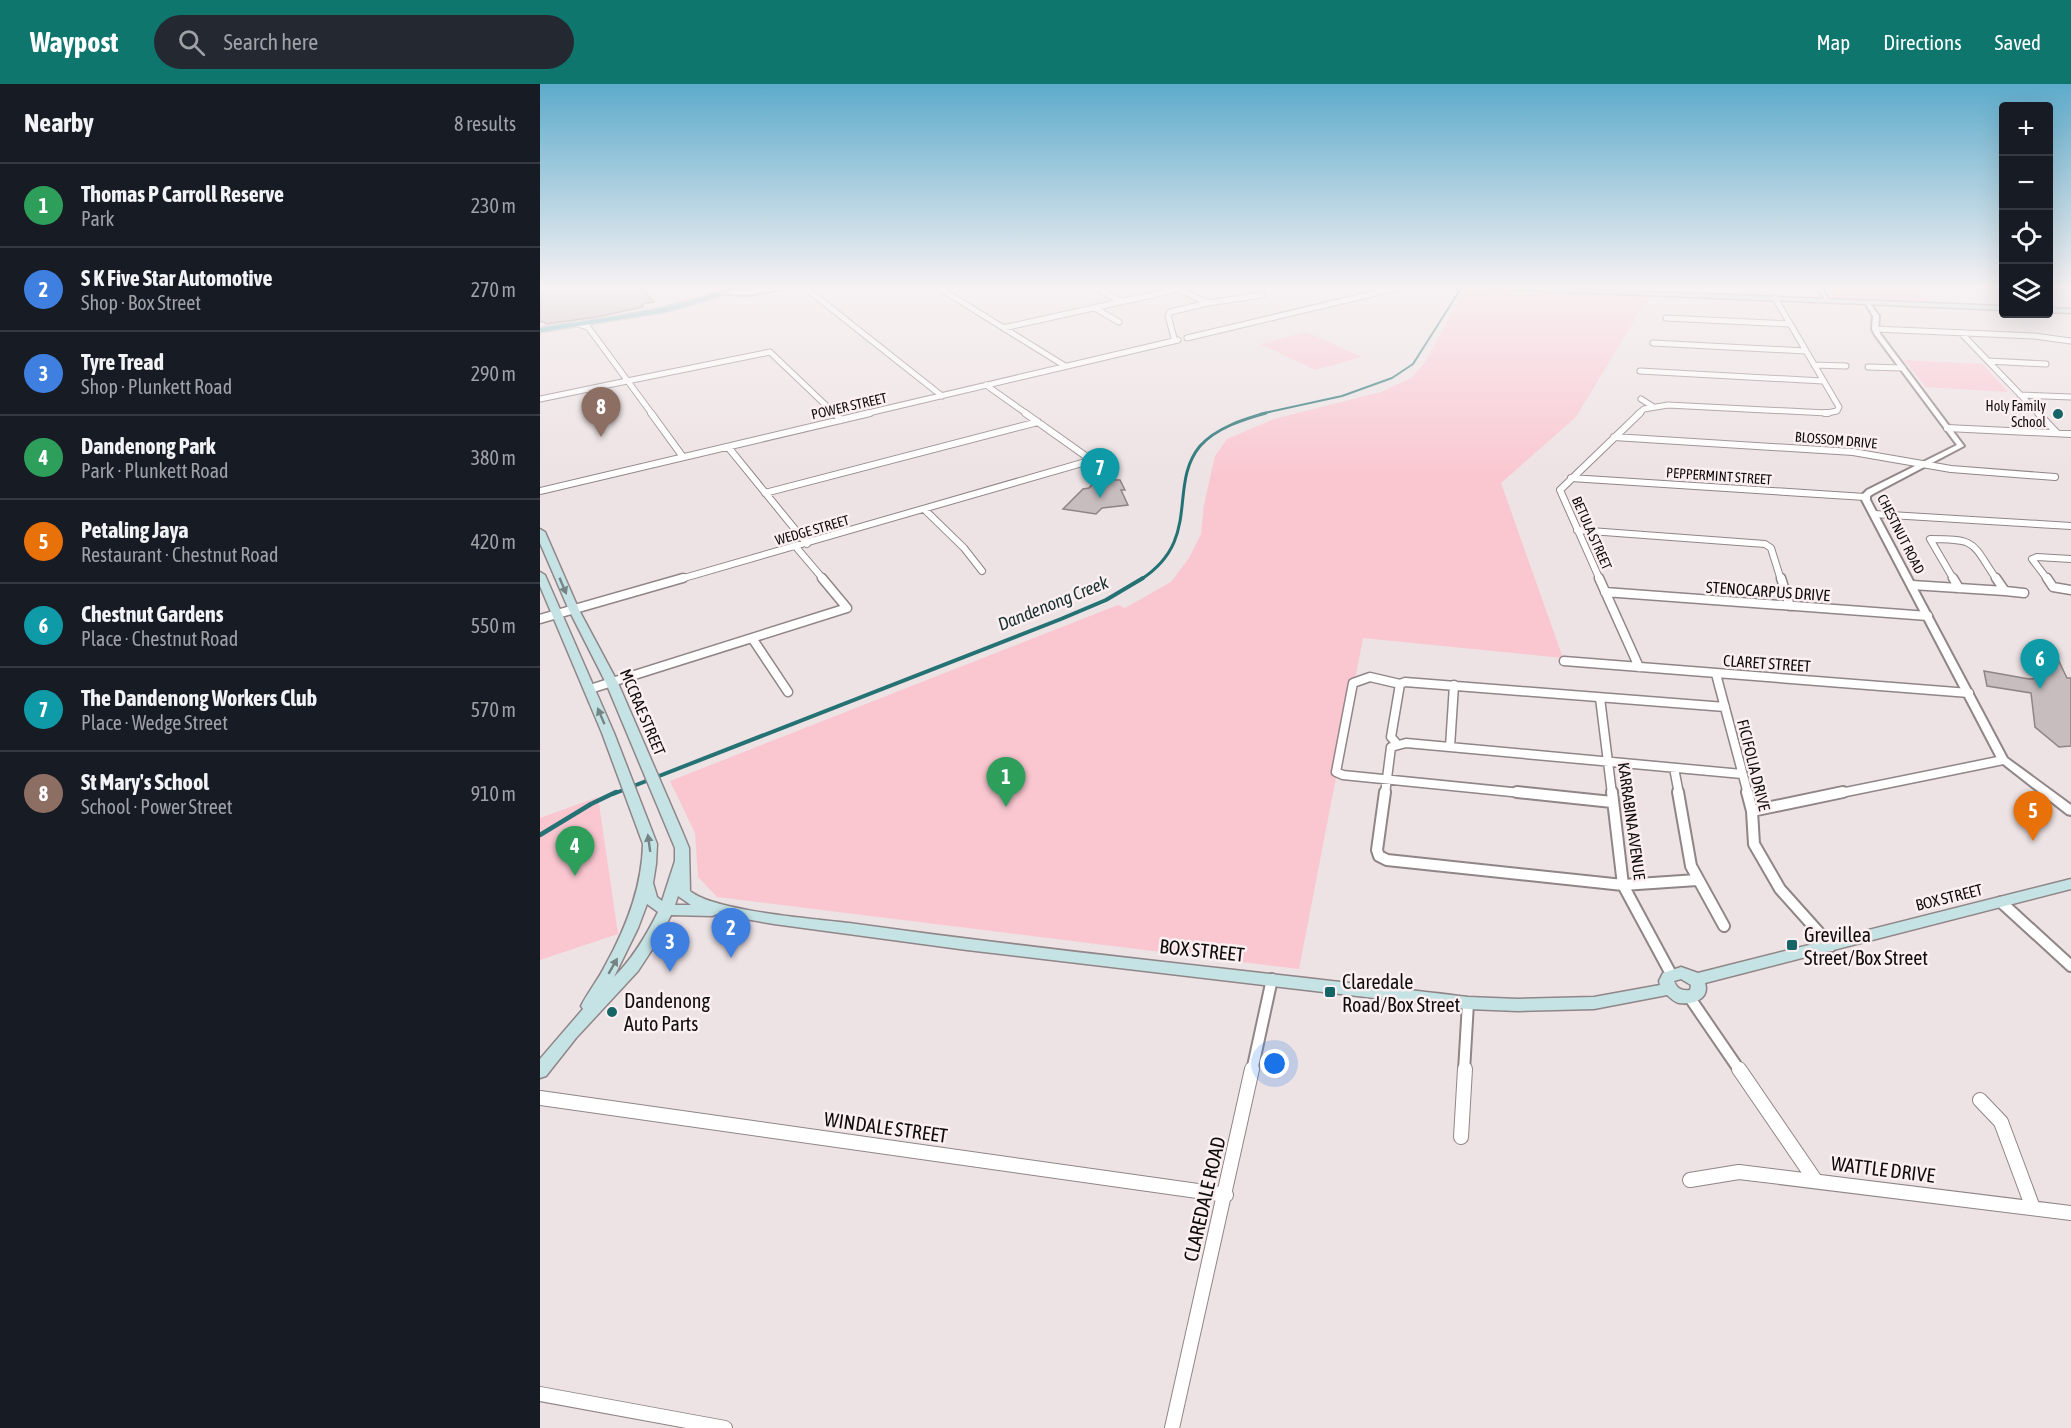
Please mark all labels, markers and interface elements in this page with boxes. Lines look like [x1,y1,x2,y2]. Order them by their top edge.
search box [154,15,574,69]
text: Waypost [30,26,118,58]
icon: search [175,26,208,59]
text: Search here [223,29,318,55]
text: Map [1816,30,1850,54]
text: Directions [1883,30,1962,54]
text: Saved [1995,30,2041,54]
map controls [1999,102,2053,318]
button: + [1999,102,2053,156]
text: Nearby [24,108,94,138]
text: 8 results [454,112,516,135]
button: − [1999,156,2053,210]
text: Thomas P Carroll Reserve [81,181,284,207]
text: 1 [39,194,48,217]
text: 230 m [471,194,516,217]
text: Park [81,207,114,230]
button: locate [1999,210,2053,264]
button: layers [1999,264,2053,318]
text: S K Five Star Automotive [81,265,272,291]
text: 2 [39,278,48,301]
text: 270 m [471,278,516,301]
text: Shop · Box Street [81,291,201,314]
text: Tyre Tread [81,349,164,375]
text: 3 [39,362,48,385]
text: 290 m [471,362,516,385]
text: Shop · Plunkett Road [81,375,232,398]
pin: 8 [582,388,620,437]
street label: POWER STREET [810,390,888,422]
place label: Holy Family School [1986,398,2046,430]
marker: Holy Family School [2051,407,2065,421]
street label: BLOSSOM DRIVE [1794,428,1878,452]
text: Dandenong Park [81,433,216,459]
text: 4 [39,446,48,469]
text: 380 m [471,446,516,469]
pin: 7 [1080,448,1120,498]
text: Park · Plunkett Road [81,459,229,482]
street label: PEPPERMINT STREET [1666,464,1772,488]
street label: CHESTNUT ROAD [1874,492,1928,576]
street label: BETULA STREET [1569,494,1615,572]
street label: WEDGE STREET [773,512,851,548]
text: Petaling Jaya [81,517,189,543]
text: 5 [39,530,48,553]
text: 420 m [471,530,516,553]
text: Restaurant · Chestnut Road [81,543,279,566]
water label: Dandenong Creek [995,571,1112,635]
one-way arrow [559,577,568,595]
street label: STENOCARPUS DRIVE [1705,578,1831,604]
text: Chestnut Gardens [81,601,224,627]
text: 6 [39,614,48,637]
text: 550 m [471,614,516,637]
text: Place · Chestnut Road [81,627,238,650]
pin: 6 [2020,640,2060,689]
street label: CLARET STREET [1723,651,1811,675]
street label: MCCRAE STREET [617,666,669,758]
text: The Dandenong Workers Club [81,685,317,711]
text: 7 [39,698,48,721]
text: 570 m [471,698,516,721]
one-way arrow [596,707,606,725]
text: Place · Wedge Street [81,711,228,734]
street label: FICIFOLIA DRIVE [1734,717,1774,813]
pin: 1 [986,758,1026,807]
street label: KARRABINA AVENUE [1615,761,1649,881]
text: St Mary's School [81,769,209,795]
text: 8 [39,782,48,805]
text: 910 m [471,782,516,805]
pin: 5 [2014,792,2052,841]
text: School · Power Street [81,795,233,818]
pin: 4 [555,826,594,876]
one-way arrow [645,834,654,853]
street label: BOX STREET [1914,880,1984,914]
pin: 2 [712,908,750,958]
pin: 3 [650,922,690,972]
place label: Grevillea Street/Box Street [1804,923,1928,969]
street label: BOX STREET [1158,934,1246,966]
marker: Grevillea Street/Box Street [1785,938,1799,952]
one-way arrow [608,958,618,975]
place label: Claredale Road/Box Street [1342,970,1461,1016]
marker: Claredale Road/Box Street [1323,985,1337,999]
place label: Dandenong Auto Parts [624,989,711,1035]
marker: Dandenong Auto Parts [605,1005,619,1019]
your location [1260,1049,1289,1078]
street label: WINDALE STREET [823,1107,949,1147]
street label: CLAREDALE ROAD [1178,1134,1230,1264]
street label: WATTLE DRIVE [1830,1151,1937,1187]

